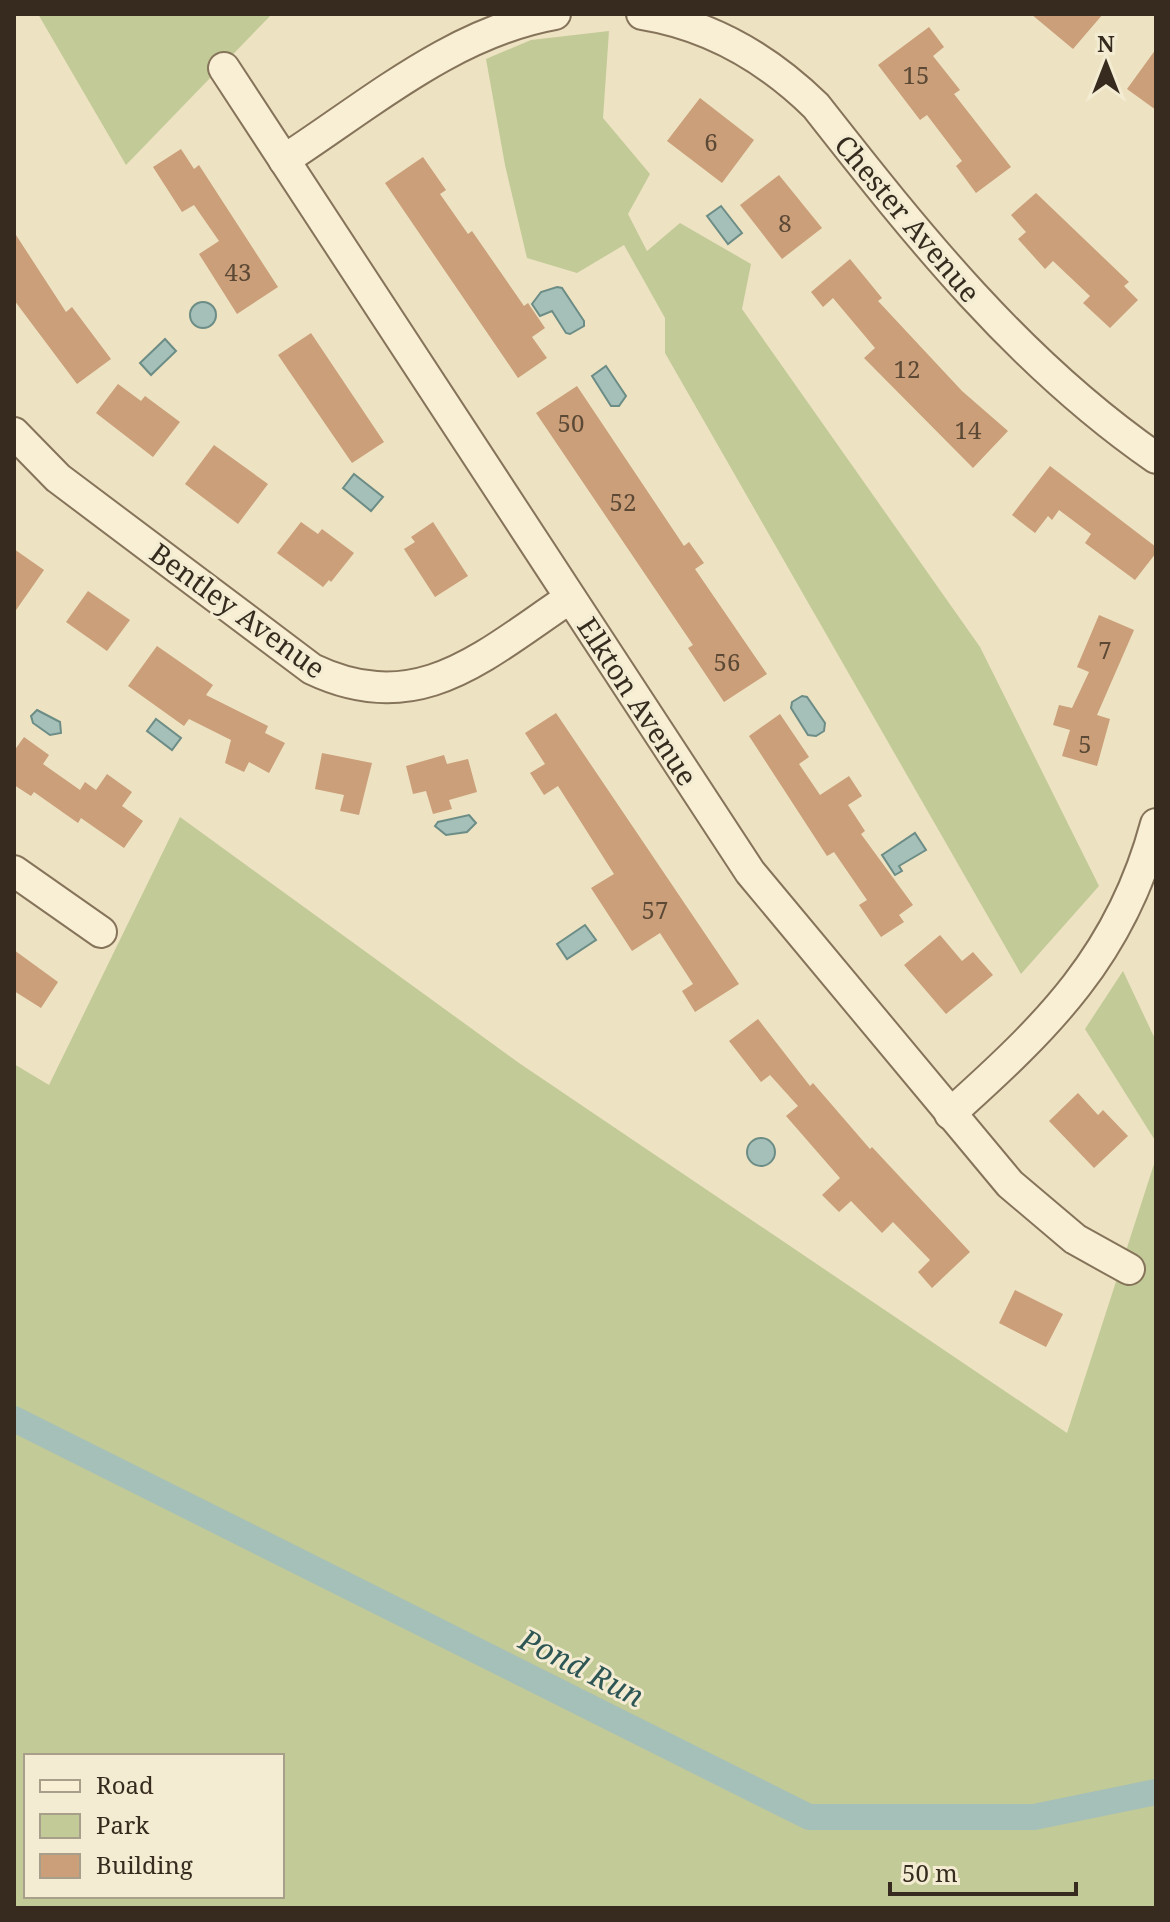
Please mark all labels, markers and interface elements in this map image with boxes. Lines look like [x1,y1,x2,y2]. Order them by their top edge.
north arrow [1066,24,1146,104]
text: N [1097,28,1115,58]
house number: 15 [903,58,929,91]
house number: 6 [704,125,718,158]
street label: Chester Avenue [827,126,989,310]
house number: 8 [778,206,792,239]
house number: 43 [225,255,251,288]
house number: 12 [894,352,920,385]
house number: 50 [558,406,584,439]
house number: 14 [955,413,982,446]
house number: 52 [610,485,636,518]
street label: Bentley Avenue [143,533,333,687]
street label: Elkton Avenue [569,609,707,793]
house number: 7 [1098,633,1112,666]
house number: 56 [714,645,740,678]
house number: 5 [1078,727,1092,760]
house number: 57 [642,893,668,926]
water label: Pond Run [512,1618,651,1716]
legend [24,1754,284,1898]
text: Road [96,1768,154,1801]
text: Park [96,1808,150,1841]
scale bar [890,1846,1076,1896]
text: Building [96,1848,193,1881]
text: 50 m [902,1856,958,1889]

